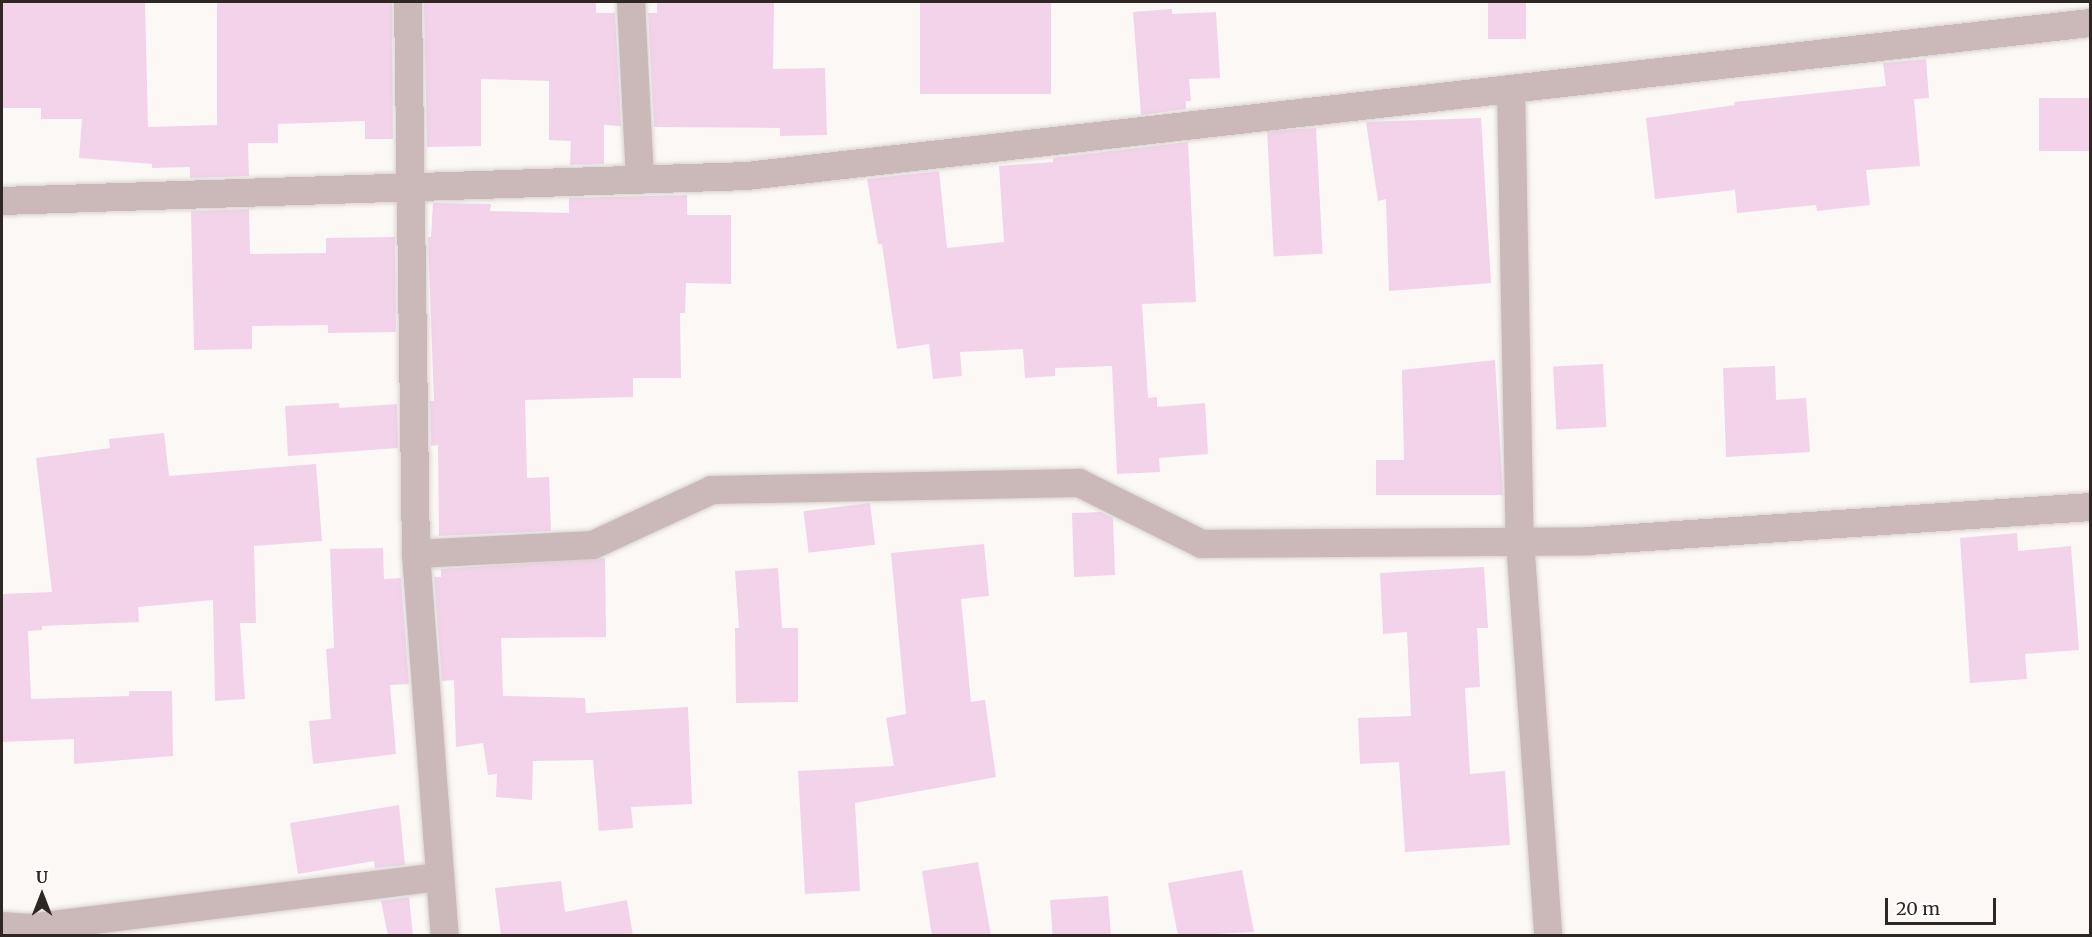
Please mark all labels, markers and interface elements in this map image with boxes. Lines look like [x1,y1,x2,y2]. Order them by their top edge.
north arrow [12,865,72,925]
text: U [36,867,48,887]
scale bar [1888,886,1999,924]
text: 20 m [1896,897,1940,920]

